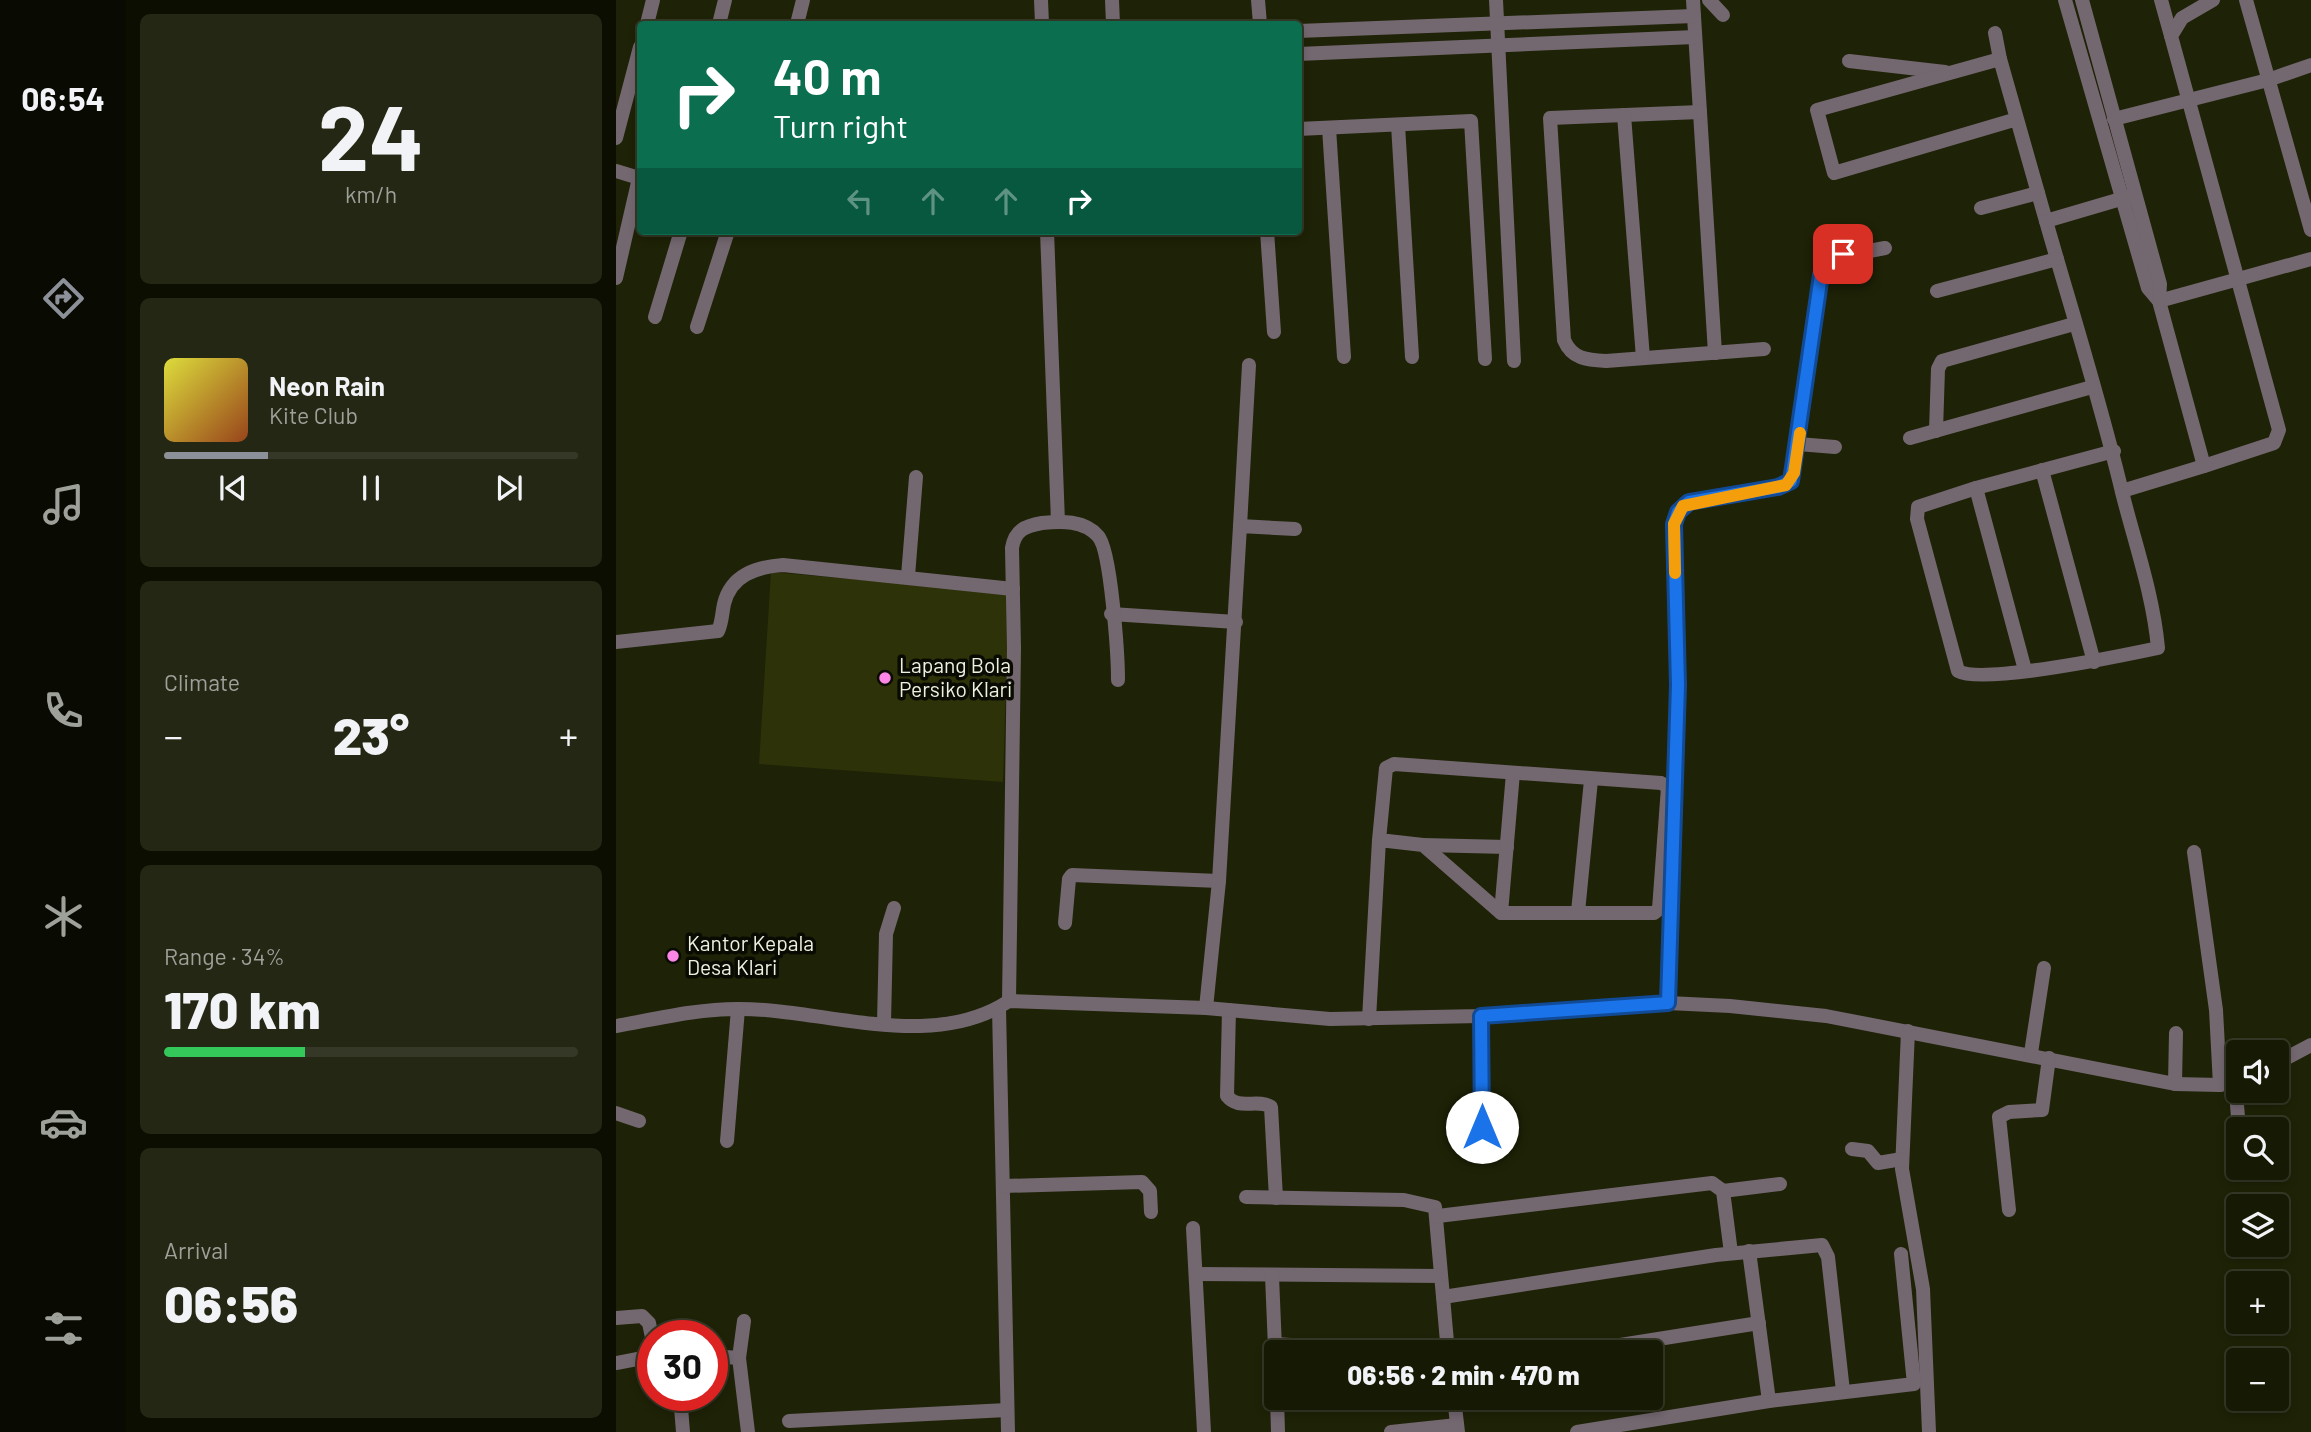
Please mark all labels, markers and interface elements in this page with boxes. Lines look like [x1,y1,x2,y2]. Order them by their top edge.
text: 40 m [773,46,881,105]
icon: right [658,49,749,140]
text: 06:54 [21,79,105,117]
text: 24 [318,80,424,189]
text: Turn right [773,106,908,144]
text: km/h [345,180,397,208]
icon: left [841,182,879,220]
icon: ahead [914,182,952,220]
icon: ahead [987,182,1025,220]
icon: right [1060,182,1098,220]
pin [1813,224,1873,284]
icon: arrive [1824,235,1862,273]
icon: directions [39,274,88,323]
text: Neon Rain [269,370,385,401]
text: Kite Club [269,401,358,429]
icon: previous [214,469,252,507]
icon: pause [352,469,390,507]
icon: next [490,469,528,507]
icon: music [39,480,88,529]
place label: Lapang Bola Persiko Klari [899,652,1012,701]
text: Climate [164,668,240,696]
marker: Lapang Bola Persiko Klari [877,670,893,686]
icon: phone [39,686,88,735]
text: 23° [333,703,409,765]
text: − [164,712,183,758]
text: + [559,712,578,758]
icon: climate [39,892,88,941]
place label: Kantor Kepala Desa Klari [687,930,814,979]
text: Range · 34% [164,942,285,970]
marker: Kantor Kepala Desa Klari [665,948,681,964]
text: 170 km [164,977,321,1039]
map controls [2226,1040,2289,1411]
button: sound [2226,1040,2289,1103]
position arrow [1445,1090,1519,1164]
icon: car [39,1098,88,1147]
button: search [2226,1117,2289,1180]
button: layers [2226,1194,2289,1257]
text: Arrival [164,1236,228,1264]
text: 06:56 [164,1271,298,1333]
button: + [2226,1271,2289,1334]
icon: filters [39,1304,88,1353]
speed limit sign: 30 [637,1320,728,1411]
button: − [2226,1348,2289,1411]
text: 06:56 · 2 min · 470 m [1347,1359,1580,1390]

